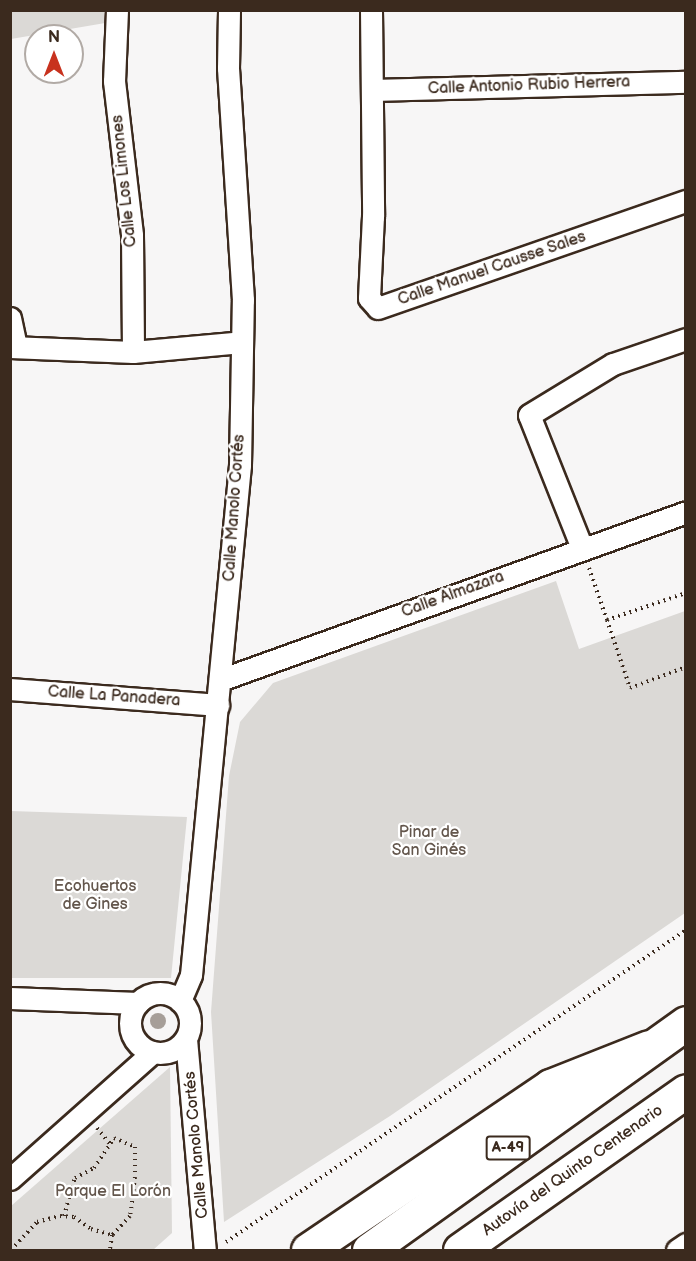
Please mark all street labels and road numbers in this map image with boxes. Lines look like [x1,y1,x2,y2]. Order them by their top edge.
street label: Calle Antonio Rubio Herrera [427,73,631,99]
street label: Calle Los Limones [109,114,141,248]
street label: Calle Manuel Causse Sales [395,228,589,310]
street label: Calle Manolo Cortés [220,434,250,582]
street label: Calle Almazara [399,568,507,622]
street label: Calle La Panadera [47,683,181,711]
street label: Calle Manolo Cortés [181,1071,213,1219]
street label: Autovía del Quinto Centenario [479,1101,667,1241]
road number: A-49 [486,1136,530,1160]

